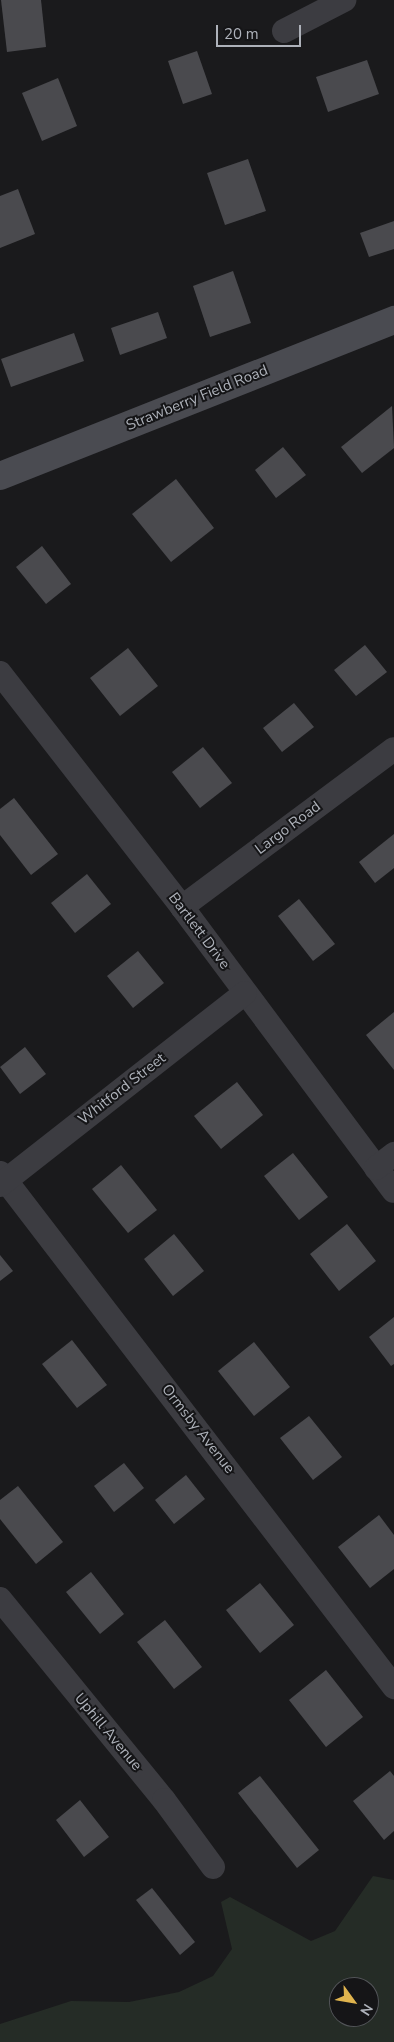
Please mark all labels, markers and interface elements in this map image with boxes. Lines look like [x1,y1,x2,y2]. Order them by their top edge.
scale bar [219,15,304,47]
text: 20 m [224,24,259,44]
street label: Strawberry Field Road [124,361,270,435]
street label: Largo Road [252,798,324,858]
street label: Bartlett Drive [164,889,234,973]
street label: Whitford Street [75,1049,169,1129]
street label: Ormsby Avenue [158,1381,238,1477]
street label: Uphill Avenue [70,1690,146,1774]
north arrow [329,1977,379,2027]
text: N [355,2000,377,2019]

